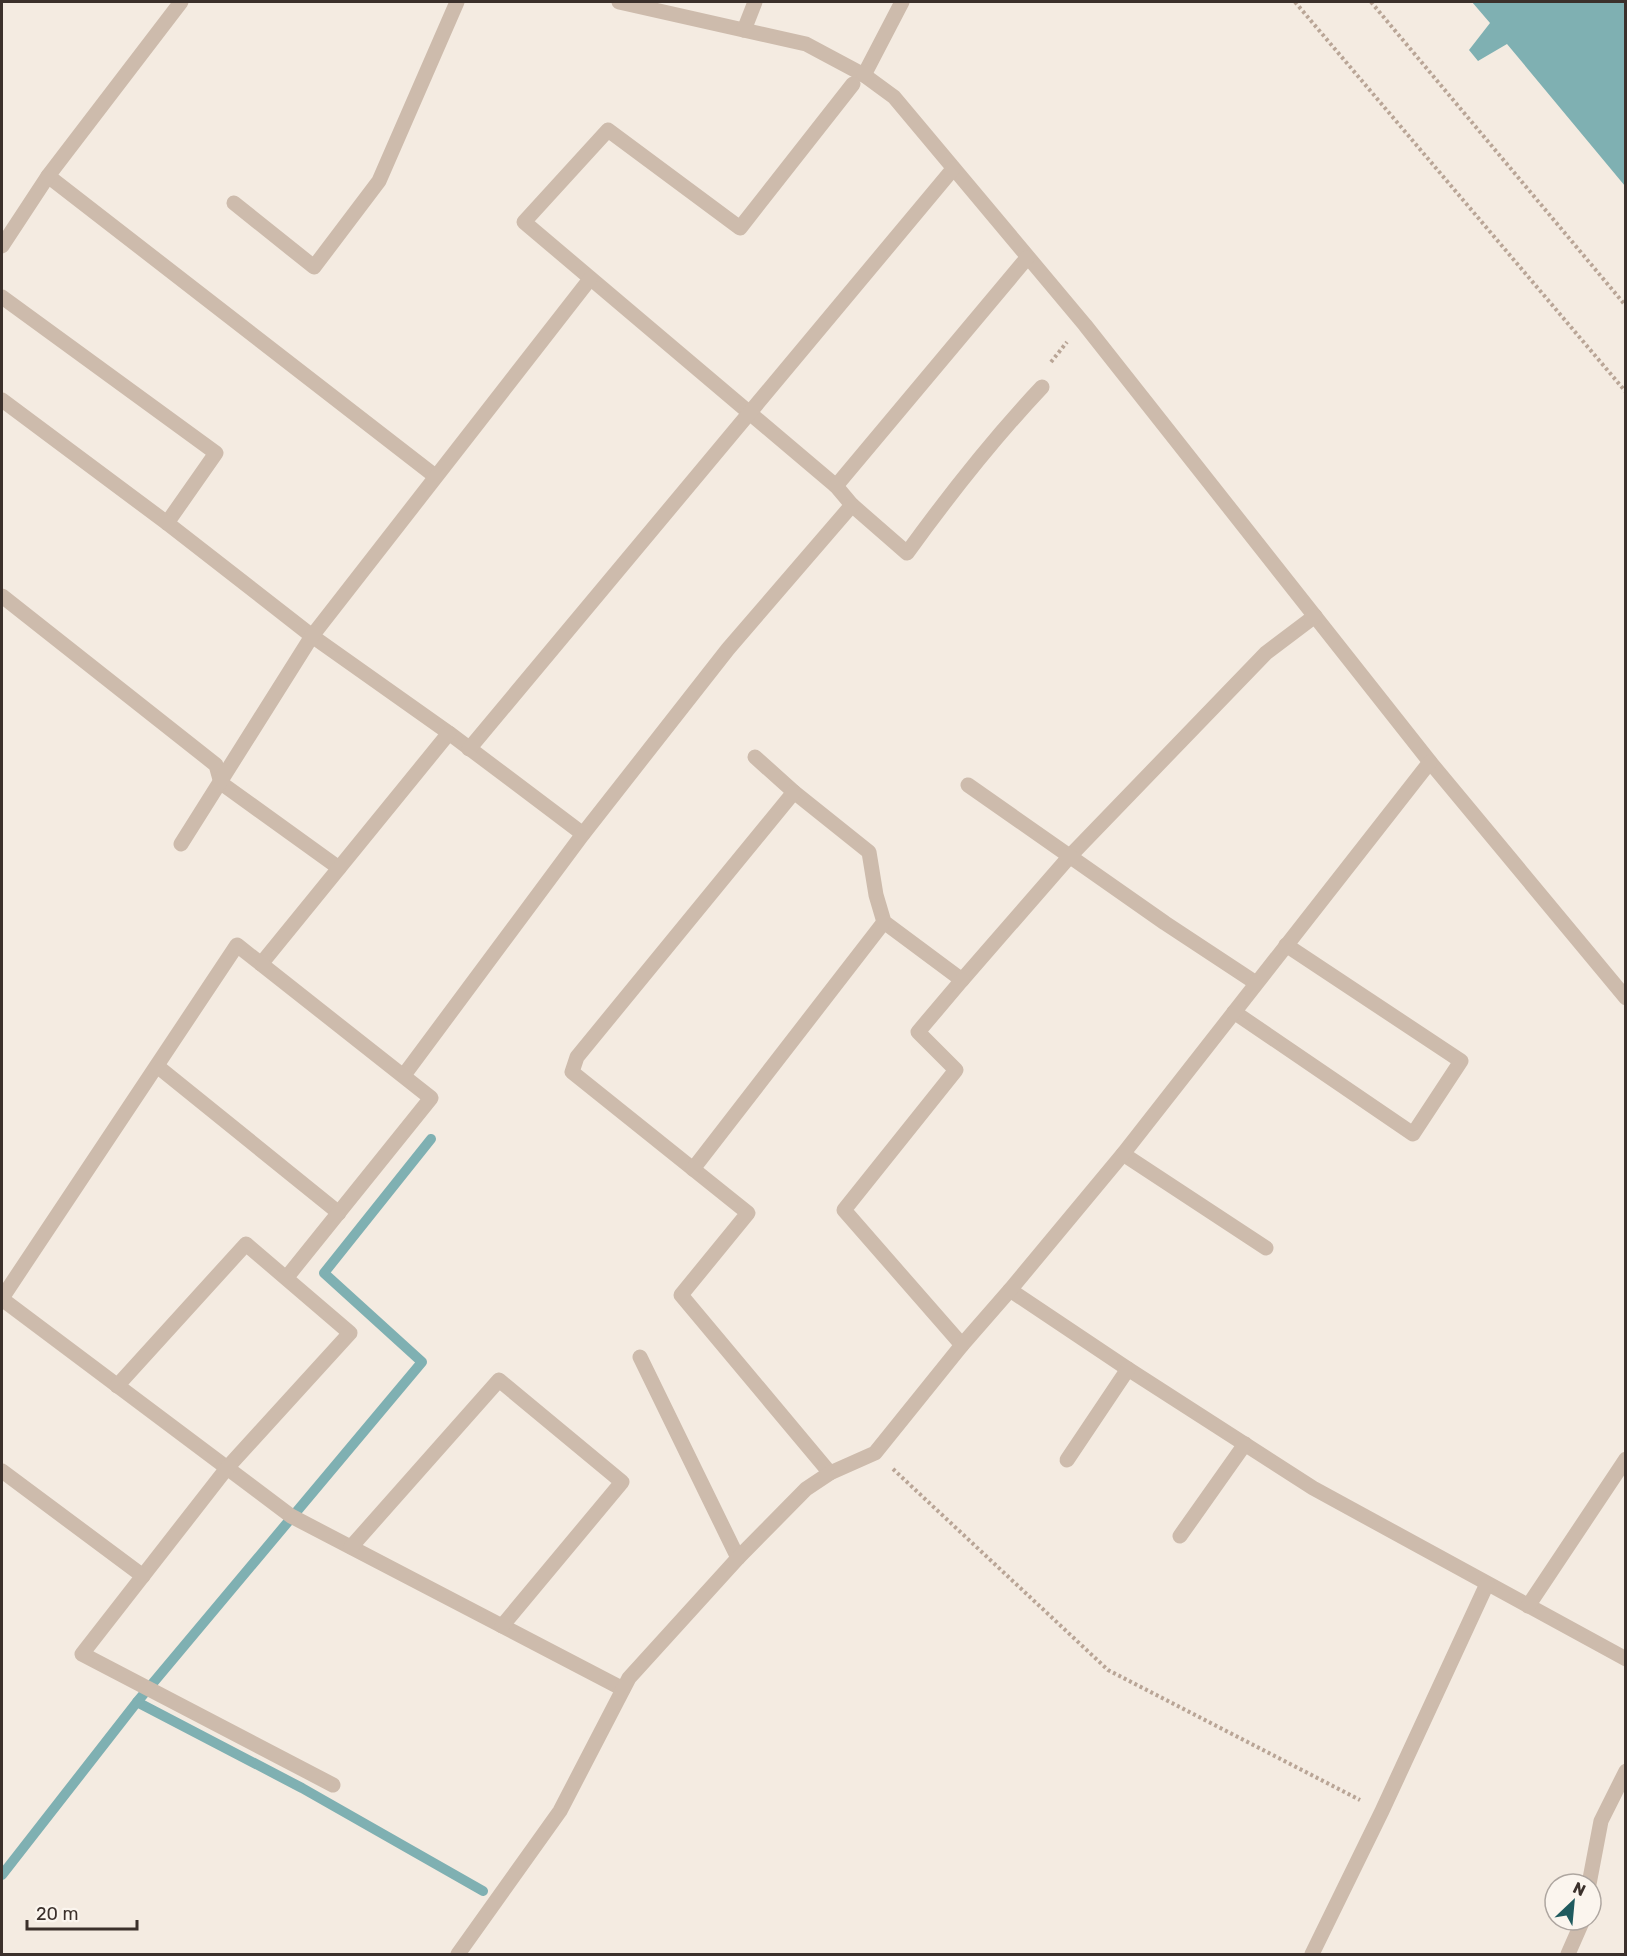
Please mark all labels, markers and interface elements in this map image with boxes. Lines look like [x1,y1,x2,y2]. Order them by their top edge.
north arrow [1543,1872,1603,1932]
text: N [1570,1878,1589,1900]
scale bar [27,1893,136,1931]
text: 20 m [36,1903,78,1925]

